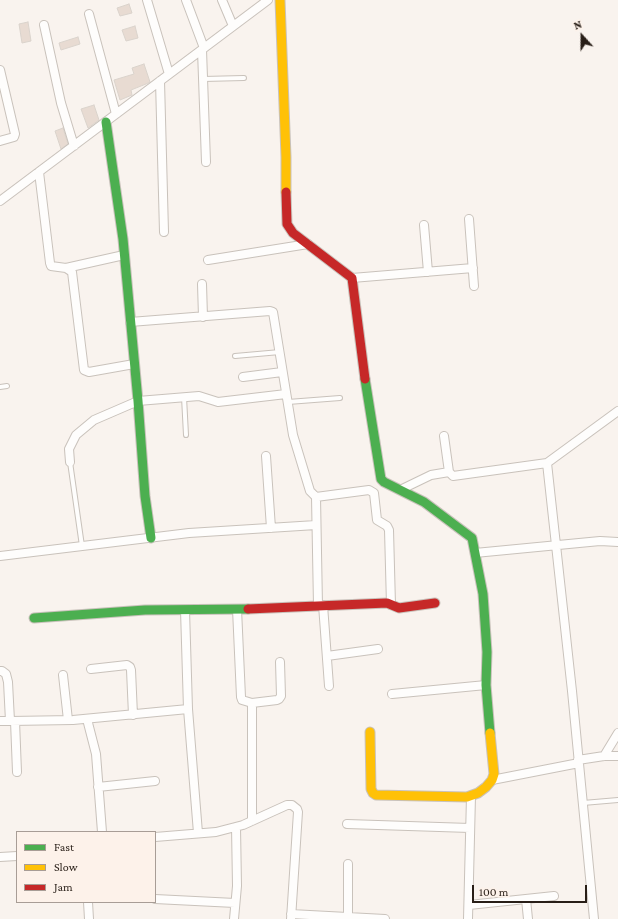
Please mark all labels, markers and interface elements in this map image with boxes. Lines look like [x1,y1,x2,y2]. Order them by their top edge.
north arrow [562,16,602,56]
text: N [572,18,583,32]
legend [16,831,156,903]
text: Fast [54,840,74,854]
text: Slow [54,860,78,874]
scale bar [474,877,589,903]
text: Jam [54,880,73,894]
text: 100 m [479,885,508,899]

